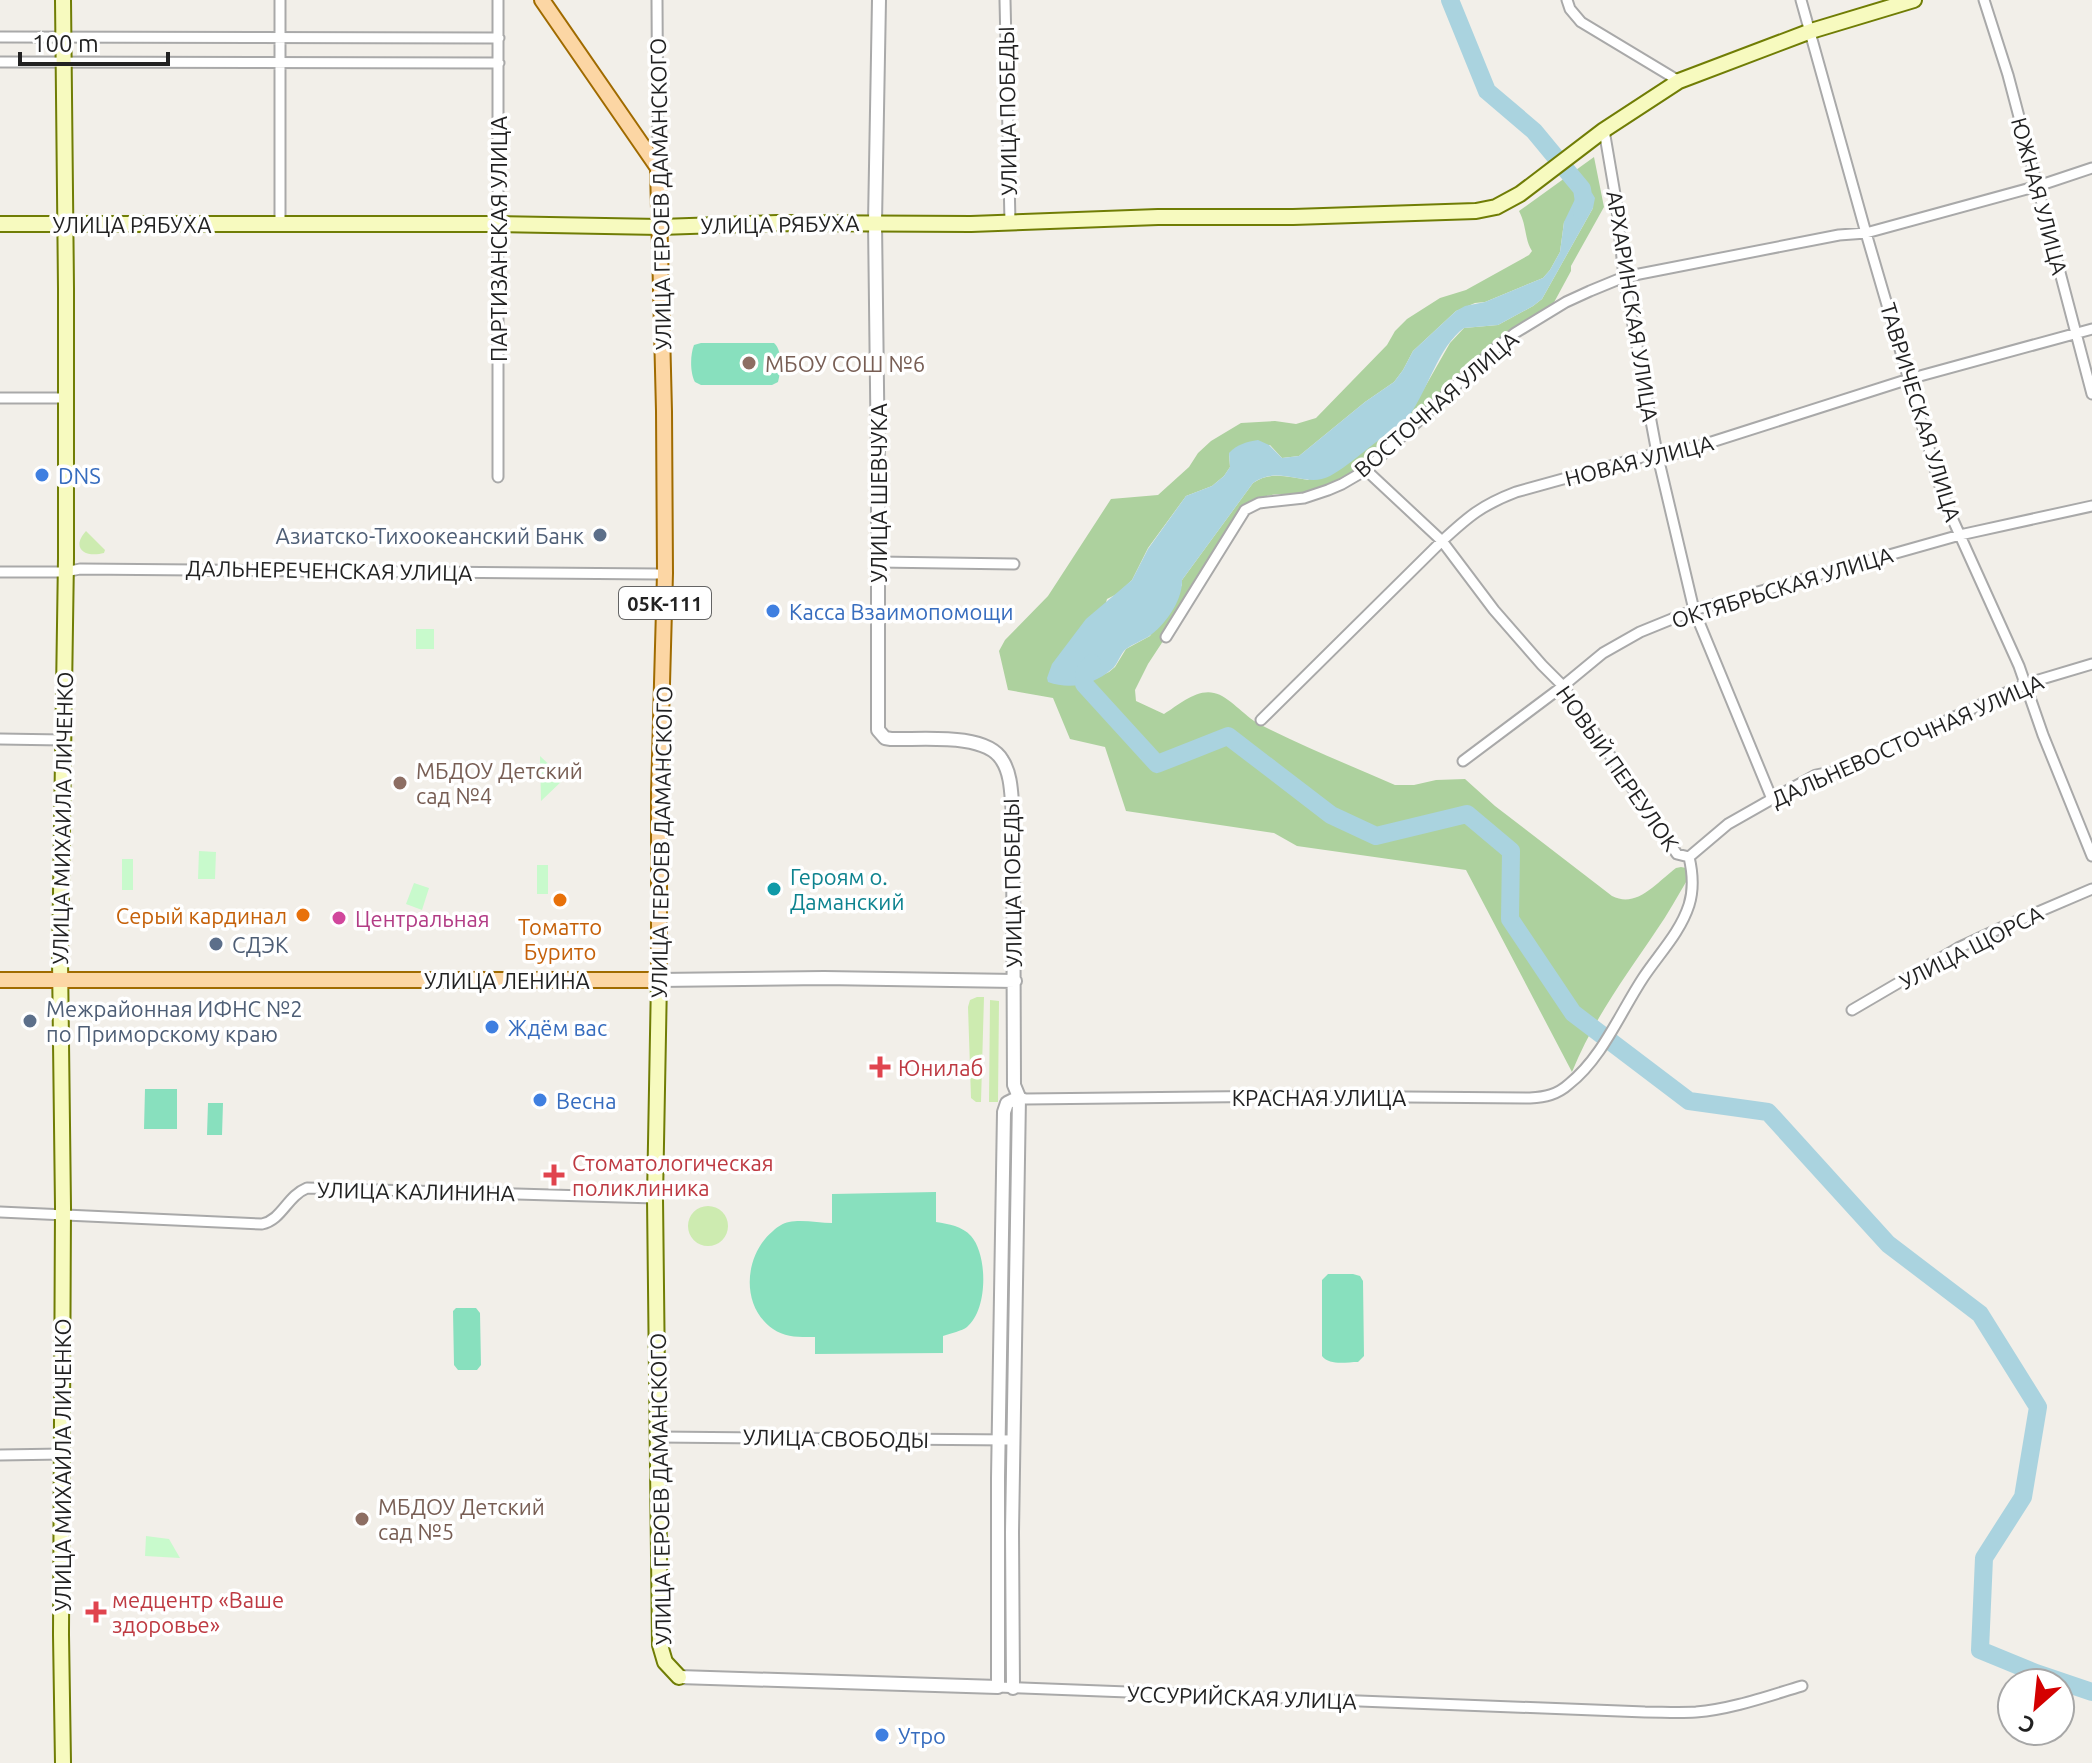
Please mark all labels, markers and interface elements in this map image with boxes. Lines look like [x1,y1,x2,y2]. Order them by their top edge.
scale bar [20,16,168,66]
street label: УЛИЦА ПОБЕДЫ [993,26,1021,196]
text: 100 m [32,30,99,57]
street label: УЛИЦА ГЕРОЕВ ДАМАНСКОГО [645,38,675,350]
street label: ПАРТИЗАНСКАЯ УЛИЦА [486,115,511,362]
street label: ЮЖНАЯ УЛИЦА [2007,115,2073,278]
street label: АРХАРИНСКАЯ УЛИЦА [1602,189,1664,424]
street label: УЛИЦА РЯБУХА [700,210,860,238]
street label: УЛИЦА РЯБУХА [52,212,212,237]
street label: ТАВРИЧЕСКАЯ УЛИЦА [1876,300,1966,525]
street label: ВОСТОЧНАЯ УЛИЦА [1349,326,1523,482]
place label: МБОУ СОШ №6 [765,351,925,376]
marker: МБОУ СОШ №6 [740,354,758,372]
street label: УЛИЦА ШЕВЧУКА [866,403,891,583]
street label: НОВАЯ УЛИЦА [1562,429,1717,491]
place label: DNS [58,463,101,488]
marker: DNS [33,466,51,484]
place label: Азиатско-Тихоокеанский Банк [276,523,584,548]
marker: Азиатско-Тихоокеанский Банк [591,526,609,544]
street label: ОКТЯБРЬСКАЯ УЛИЦА [1668,541,1896,633]
street label: ДАЛЬНЕРЕЧЕНСКАЯ УЛИЦА [185,555,473,585]
road number: 05К-111 [619,587,711,619]
place label: Касса Взаимопомощи [789,599,1013,624]
marker: Касса Взаимопомощи [764,602,782,620]
street label: ДАЛЬНЕВОСТОЧНАЯ УЛИЦА [1767,668,2048,811]
street label: УЛИЦА МИХАИЛА ЛИЧЕНКО [47,671,77,965]
street label: НОВЫЙ ПЕРЕУЛОК [1552,681,1685,856]
street label: УЛИЦА ГЕРОЕВ ДАМАНСКОГО [646,686,676,998]
place label: МБДОУ Детский сад №4 [416,758,583,808]
marker: МБДОУ Детский сад №4 [391,774,409,792]
street label: УЛИЦА ПОБЕДЫ [998,798,1026,968]
place label: Героям о. Даманский [790,864,904,914]
marker: Героям о. Даманский [765,880,783,898]
marker: Томатто Бурито [551,891,569,909]
street label: УЛИЦА ЩОРСА [1895,900,2048,994]
place label: Серый кардинал [116,903,287,928]
marker: Серый кардинал [294,906,312,924]
place label: Центральная [355,906,490,931]
marker: Центральная [330,909,348,927]
place label: Томатто Бурито [518,914,602,964]
place label: СДЭК [232,932,289,957]
marker: СДЭК [207,935,225,953]
street label: УЛИЦА ЛЕНИНА [424,968,591,993]
place label: Межрайонная ИФНС №2 по Приморскому краю [46,996,303,1046]
marker: Межрайонная ИФНС №2 по Приморскому краю [21,1012,39,1030]
place label: Ждём вас [508,1015,607,1040]
marker: Ждём вас [483,1018,501,1036]
place label: Юнилаб [898,1055,983,1080]
marker: Юнилаб [869,1056,891,1078]
street label: КРАСНАЯ УЛИЦА [1232,1085,1407,1110]
place label: Весна [556,1088,617,1113]
marker: Весна [531,1091,549,1109]
place label: Стоматологическая поликлиника [572,1150,774,1200]
marker: Стоматологическая поликлиника [543,1164,565,1186]
street label: УЛИЦА КАЛИНИНА [317,1177,516,1205]
street label: УЛИЦА МИХАИЛА ЛИЧЕНКО [50,1318,75,1612]
street label: УЛИЦА ГЕРОЕВ ДАМАНСКОГО [645,1333,675,1645]
street label: УЛИЦА СВОБОДЫ [743,1424,929,1452]
place label: МБДОУ Детский сад №5 [378,1494,545,1544]
marker: МБДОУ Детский сад №5 [353,1510,371,1528]
place label: медцентр «Ваше здоровье» [112,1587,284,1637]
marker: медцентр «Ваше здоровье» [87,1603,105,1621]
north arrow [1996,1667,2076,1747]
street label: УССУРИЙСКАЯ УЛИЦА [1127,1680,1358,1714]
text: С [2015,1711,2039,1740]
place label: Утро [898,1723,946,1748]
marker: Утро [873,1726,891,1744]

